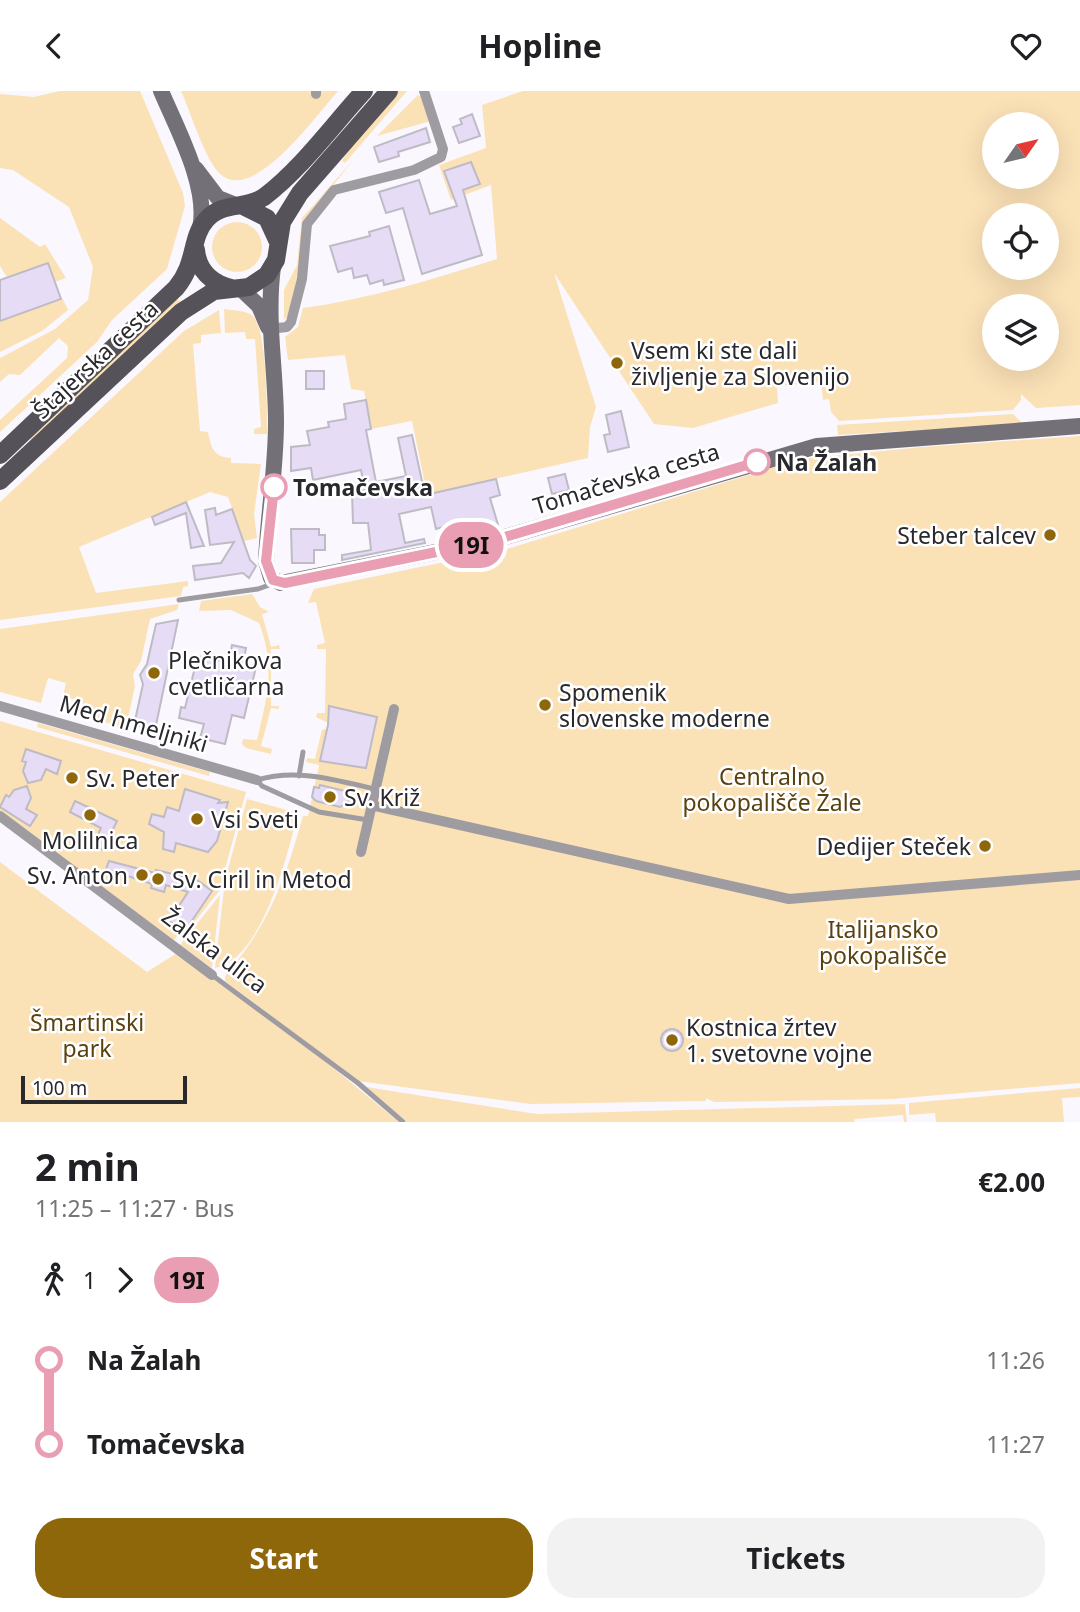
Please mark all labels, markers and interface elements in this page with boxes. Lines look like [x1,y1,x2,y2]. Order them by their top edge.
text: Hopline [478,24,602,67]
icon: back [35,27,73,65]
icon: heart [1007,27,1045,65]
north arrow [982,112,1059,189]
map controls [982,112,1059,371]
button: locate [982,203,1059,280]
street label: Štajerska cesta [25,293,165,425]
button: layers [982,294,1059,371]
place label: Vsem ki ste dali življenje za Slovenijo [631,334,850,392]
marker: Vsem ki ste dali življenje za Slovenijo [609,355,625,371]
street label: Tomačevska cesta [529,434,723,522]
place label: Na Žalah [776,446,877,478]
marker: Na Žalah [744,449,770,475]
place label: Tomačevska [293,471,433,503]
marker: Tomačevska [261,474,287,500]
place label: Steber talcev [897,519,1036,551]
line badge: 19I [431,522,511,568]
marker: Steber talcev [1042,527,1058,543]
text: 19I [453,528,489,561]
place label: Plečnikova cvetličarna [168,644,284,702]
marker: Plečnikova cvetličarna [146,665,162,681]
place label: Spomenik slovenske moderne [559,676,770,734]
street label: Med hmeljniki [56,687,212,759]
marker: Spomenik slovenske moderne [537,697,553,713]
park label: Centralno pokopališče Žale [682,760,862,818]
place label: Sv. Peter [86,762,180,794]
marker: Sv. Peter [64,770,80,786]
place label: Sv. Križ [344,781,420,813]
marker: Sv. Križ [322,789,338,805]
place label: Vsi Sveti [211,803,299,835]
marker: Molilnica [82,807,98,823]
marker: Vsi Sveti [189,811,205,827]
place label: Molilnica [42,824,138,856]
place label: Dedijer Steček [817,830,972,862]
marker: Dedijer Steček [977,838,993,854]
place label: Sv. Anton [27,859,128,891]
place label: Sv. Ciril in Metod [172,863,352,895]
marker: Sv. Anton [134,867,150,883]
marker: Sv. Ciril in Metod [150,871,166,887]
street label: Žalska ulica [156,900,274,1000]
park label: Italijansko pokopališče [819,913,947,971]
park label: Šmartinski park [30,1006,144,1064]
place label: Kostnica žrtev 1. svetovne vojne [686,1011,872,1069]
marker: Kostnica žrtev 1. svetovne vojne [664,1032,680,1048]
scale bar [21,1073,187,1105]
text: 100 m [32,1075,87,1101]
text: 2 min [35,1140,140,1192]
text: €2.00 [978,1164,1045,1200]
text: 11:25 – 11:27 · Bus [35,1192,234,1224]
icon: walk [35,1261,73,1299]
icon: forward [106,1261,144,1299]
text: 19I [168,1263,205,1296]
text: 1 [83,1264,96,1296]
text: Na Žalah [87,1342,201,1378]
text: 11:26 [986,1344,1045,1376]
text: Tomačevska [87,1426,245,1462]
text: 11:27 [986,1428,1045,1460]
button: Start [35,1518,533,1598]
button: Tickets [547,1518,1045,1598]

